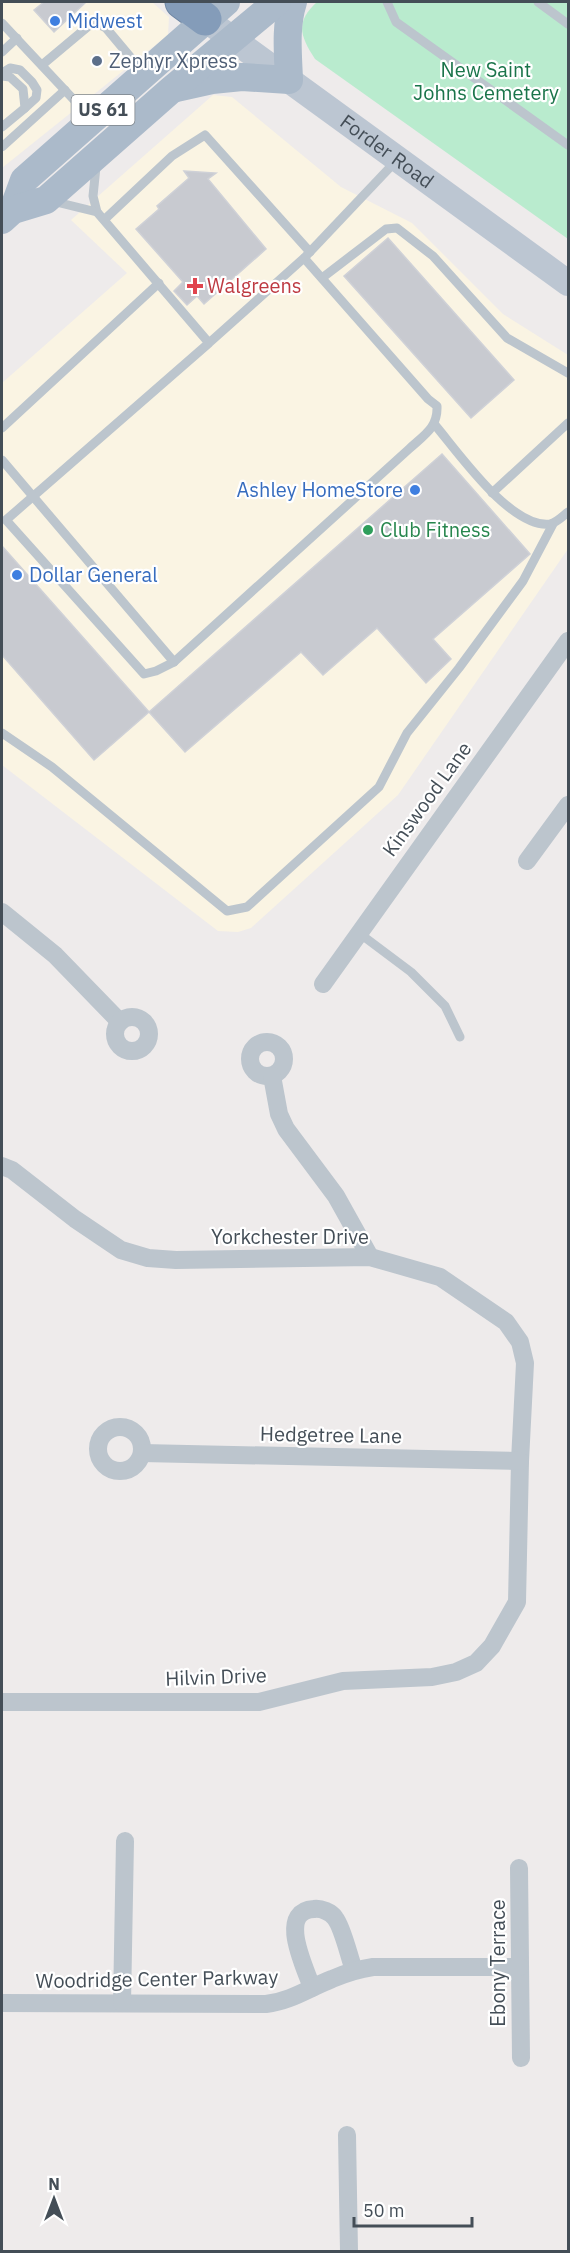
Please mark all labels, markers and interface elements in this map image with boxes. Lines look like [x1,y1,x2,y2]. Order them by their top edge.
place label: Midwest [67,7,143,34]
marker: Midwest [48,14,62,28]
place label: Zephyr Xpress [109,47,238,74]
marker: Zephyr Xpress [90,54,104,68]
park label: New Saint Johns Cemetery [413,56,559,106]
road number: US 61 [72,95,134,125]
street label: Forder Road [335,108,440,194]
place label: Walgreens [207,272,302,299]
marker: Walgreens [188,279,202,293]
place label: Ashley HomeStore [237,476,403,503]
marker: Ashley HomeStore [408,483,422,497]
place label: Club Fitness [380,516,490,543]
marker: Club Fitness [361,523,375,537]
place label: Dollar General [29,561,158,588]
marker: Dollar General [10,568,24,582]
street label: Kinswood Lane [376,736,477,861]
street label: Yorkchester Drive [211,1223,369,1250]
street label: Hedgetree Lane [260,1420,402,1449]
street label: Hilvin Drive [165,1661,267,1692]
street label: Ebony Terrace [484,1899,511,2027]
street label: Woodridge Center Parkway [35,1963,279,1994]
north arrow [24,2169,84,2229]
text: N [48,2174,60,2194]
scale bar [354,2190,472,2228]
text: 50 m [363,2199,405,2222]

